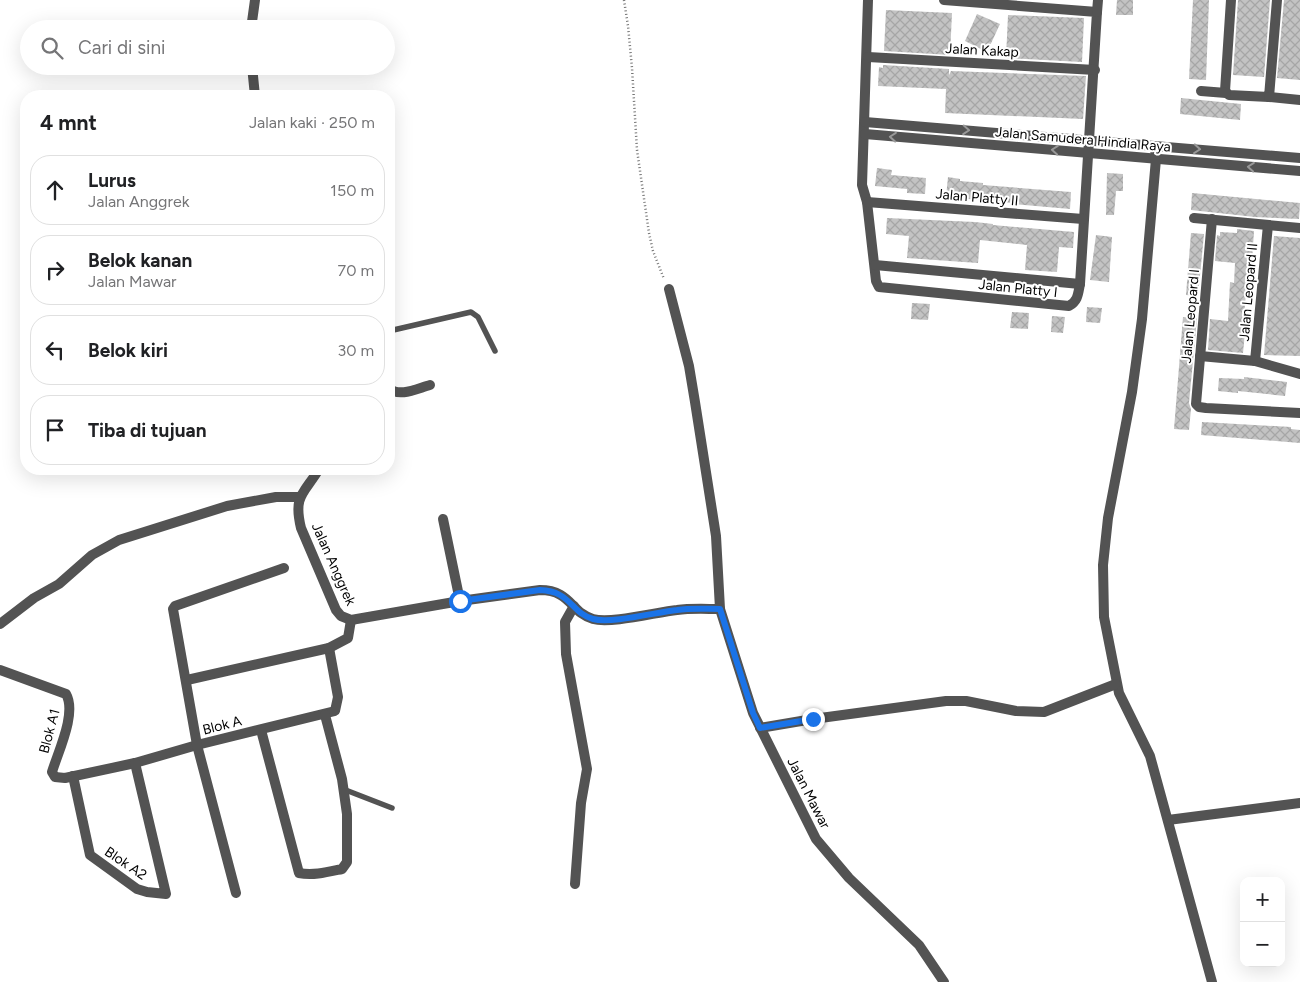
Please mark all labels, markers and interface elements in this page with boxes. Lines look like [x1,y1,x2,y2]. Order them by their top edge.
search box [20,20,395,75]
icon: search [38,34,66,62]
text: Cari di sini [78,36,165,59]
street label: Jalan Kakap [945,40,1019,61]
text: 4 mnt [40,110,97,135]
text: Jalan kaki · 250 m [249,113,375,132]
street label: Jalan Samudera Hindia Raya [994,123,1171,156]
one-way arrow [962,125,970,136]
one-way arrow [888,131,896,142]
one-way arrow [1194,144,1202,155]
one-way arrow [1050,145,1058,156]
one-way arrow [1247,162,1255,173]
text: Lurus [88,169,136,192]
icon: ahead [41,176,69,204]
text: 150 m [330,181,374,200]
street label: Jalan Platty II [935,185,1019,210]
text: Jalan Anggrek [88,192,189,211]
street label: Jalan Leopard II [1236,242,1261,342]
text: Belok kanan [88,249,192,272]
icon: right [41,256,69,284]
text: 70 m [338,261,374,280]
street label: Jalan Leopard I [1178,268,1203,364]
text: Jalan Mawar [88,272,176,291]
street label: Jalan Platty I [978,276,1058,301]
icon: left [41,336,69,364]
text: Belok kiri [88,339,168,362]
text: 30 m [337,341,374,360]
icon: arrive [41,416,69,444]
text: Tiba di tujuan [88,419,207,442]
street label: Jalan Anggrek [308,520,359,608]
route start [449,590,472,613]
street label: Blok A1 [35,707,64,755]
route end [802,708,825,731]
street label: Blok A [201,712,244,739]
street label: Jalan Mawar [783,755,834,832]
street label: Blok A2 [101,843,150,884]
map controls [1240,877,1285,967]
button: + [1240,877,1285,922]
button: − [1240,922,1285,967]

